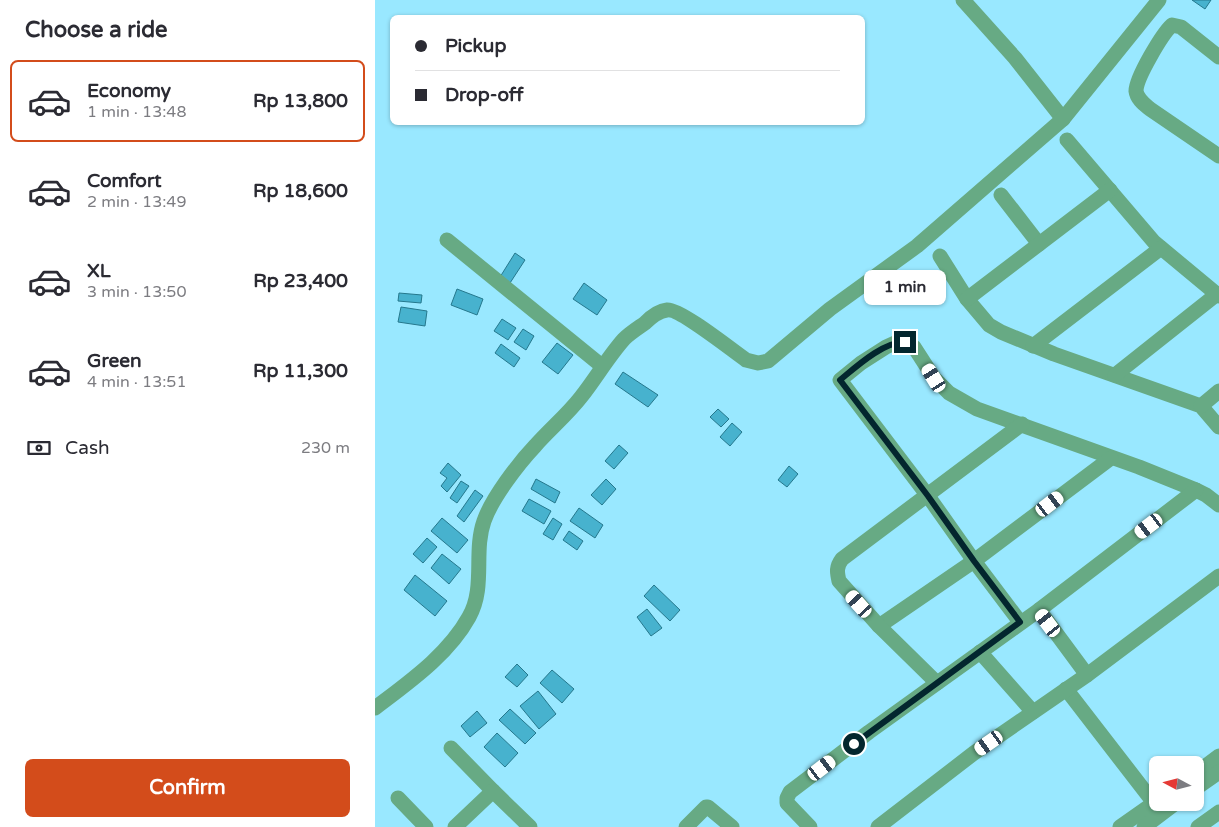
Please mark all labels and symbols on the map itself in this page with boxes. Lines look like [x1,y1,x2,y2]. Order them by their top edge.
callout: 1 min [864,270,946,304]
route end [894,331,916,353]
car [919,361,948,395]
car [1033,489,1066,519]
car [1132,511,1165,541]
car [843,588,874,620]
car [1032,607,1063,639]
car [972,728,1005,758]
route start [843,733,865,755]
car [805,753,838,783]
north arrow [1149,756,1204,811]

